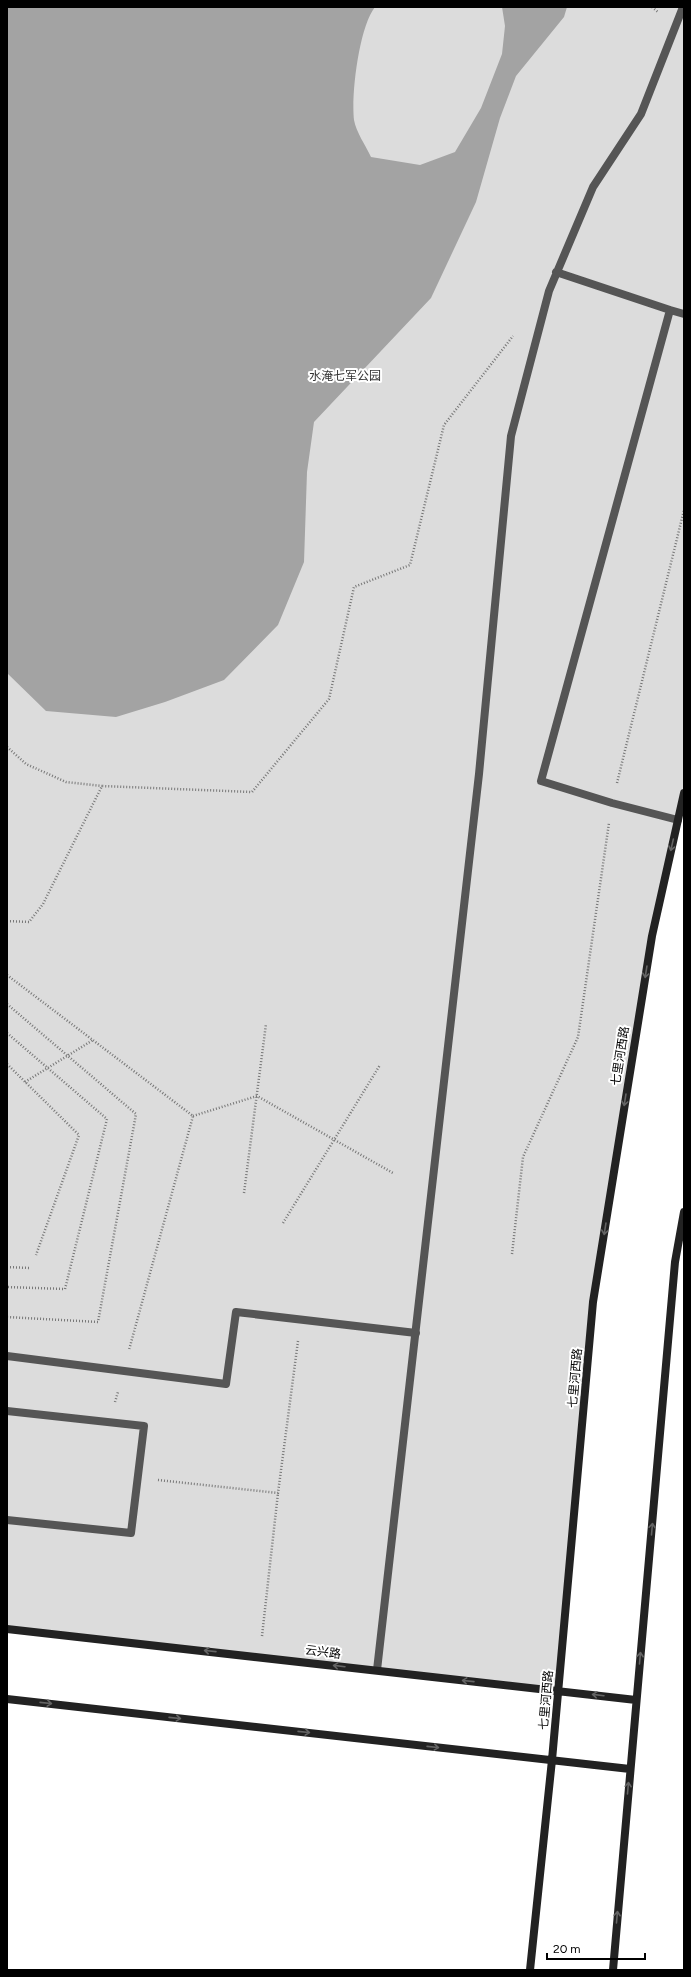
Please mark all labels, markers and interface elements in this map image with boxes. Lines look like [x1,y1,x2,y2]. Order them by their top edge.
park label: 水淹七军公园 [309,369,381,383]
one-way arrow [668,838,676,851]
one-way arrow [642,965,650,978]
street label: 七里河西路 [608,1025,632,1087]
one-way arrow [621,1093,629,1106]
one-way arrow [601,1222,609,1235]
street label: 七里河西路 [565,1347,585,1409]
one-way arrow [648,1523,655,1536]
street label: 云兴路 [304,1643,342,1661]
one-way arrow [204,1648,217,1655]
one-way arrow [636,1652,644,1665]
one-way arrow [333,1662,346,1670]
street label: 七里河西路 [536,1669,556,1731]
one-way arrow [462,1677,475,1684]
one-way arrow [592,1692,605,1699]
one-way arrow [39,1699,52,1707]
one-way arrow [168,1714,181,1721]
one-way arrow [297,1728,310,1736]
one-way arrow [426,1743,439,1751]
one-way arrow [625,1782,632,1795]
one-way arrow [614,1911,621,1924]
scale bar [547,1935,645,1961]
text: 20 m [553,1942,581,1956]

